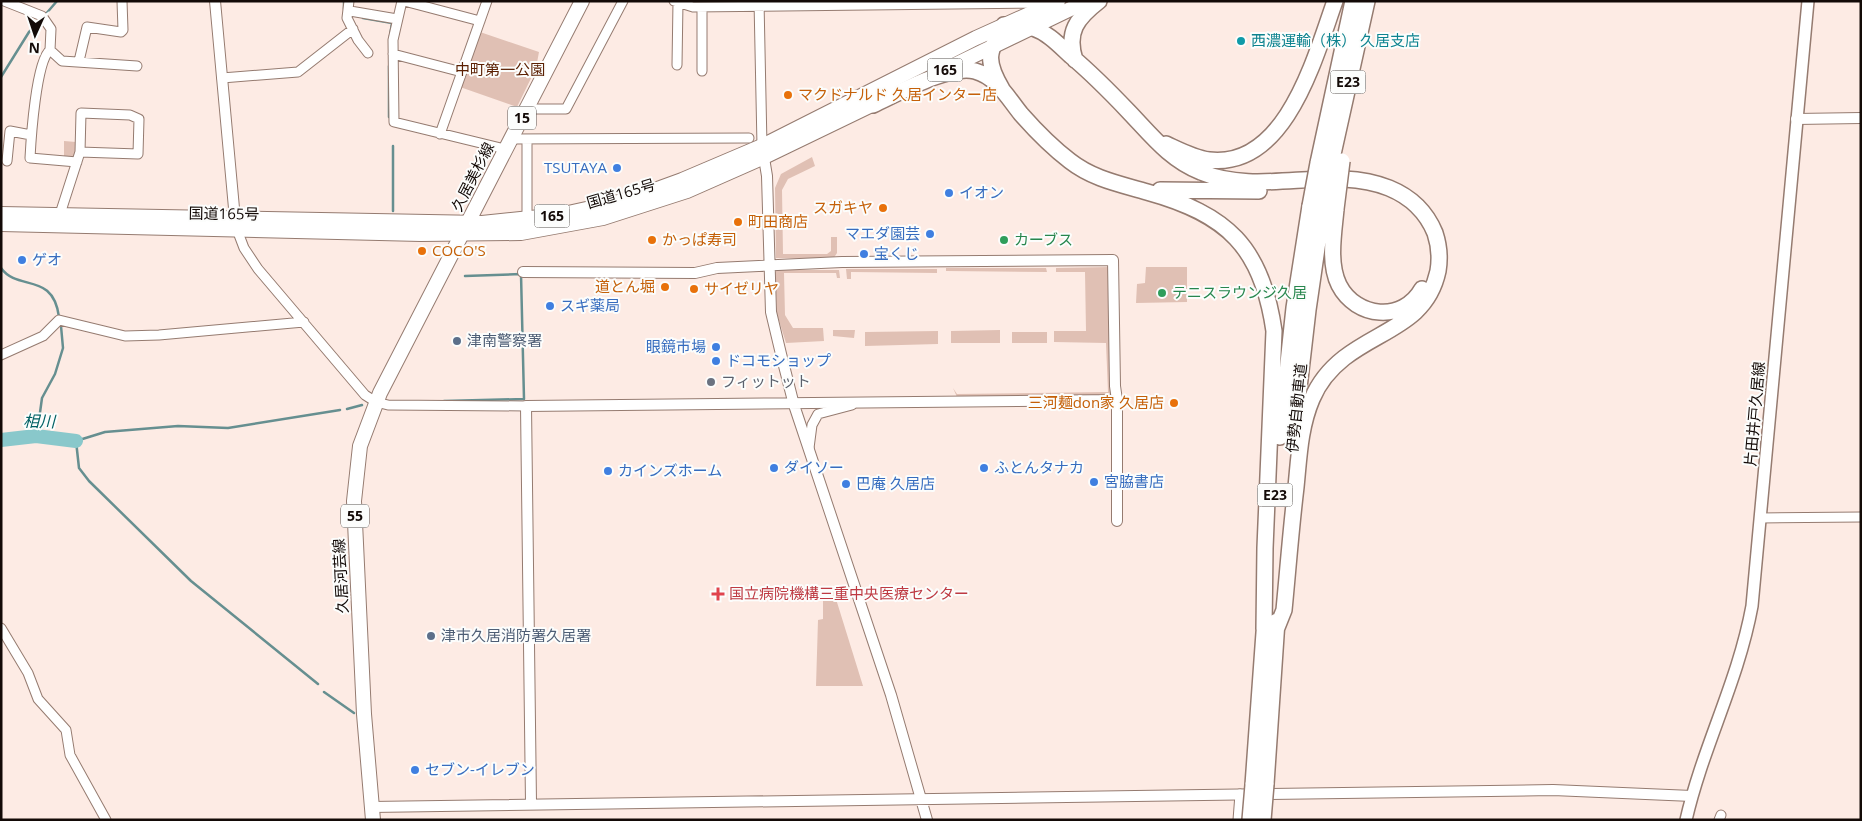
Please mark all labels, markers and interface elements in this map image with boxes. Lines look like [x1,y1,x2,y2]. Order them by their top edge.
north arrow [10,10,60,60]
place label: 西濃運輸（株） 久居支店 [1251,30,1420,50]
marker: 西濃運輸（株） 久居支店 [1235,35,1247,47]
text: N [28,39,40,58]
road number: 165 [928,58,962,82]
park label: 中町第一公園 [455,59,545,79]
road number: E23 [1330,70,1366,94]
place label: マクドナルド 久居インター店 [798,84,997,104]
marker: マクドナルド 久居インター店 [782,89,794,101]
road number: 15 [508,106,536,130]
street label: 久居美杉線 [446,139,498,215]
place label: TSUTAYA [544,157,608,177]
marker: TSUTAYA [611,162,623,174]
street label: 国道165号 [584,174,657,212]
place label: イオン [959,182,1004,202]
marker: イオン [943,187,955,199]
place label: スガキヤ [813,197,873,217]
street label: 国道165号 [188,202,260,224]
marker: スガキヤ [877,202,889,214]
road number: 165 [534,205,570,228]
place label: 町田商店 [748,211,808,231]
marker: 町田商店 [732,216,744,228]
place label: マエダ園芸 [845,223,920,243]
marker: マエダ園芸 [924,228,936,240]
place label: かっぱ寿司 [662,229,737,249]
place label: カーブス [1014,229,1073,249]
marker: かっぱ寿司 [646,234,658,246]
marker: カーブス [998,234,1010,246]
place label: COCO'S [432,240,486,260]
place label: 宝くじ [874,243,919,263]
marker: COCO'S [416,245,428,257]
marker: 宝くじ [858,248,870,260]
place label: ゲオ [32,249,62,269]
marker: ゲオ [16,254,28,266]
place label: 道とん堀 [595,276,655,296]
place label: サイゼリヤ [704,278,779,298]
marker: 道とん堀 [659,281,671,293]
place label: テニスラウンジ久居 [1172,282,1307,302]
marker: サイゼリヤ [688,283,700,295]
marker: テニスラウンジ久居 [1156,287,1168,299]
place label: スギ薬局 [560,295,620,315]
marker: スギ薬局 [544,300,556,312]
place label: 津南警察署 [467,330,542,350]
marker: 津南警察署 [451,335,463,347]
place label: 眼鏡市場 [646,336,706,356]
marker: 眼鏡市場 [710,341,722,353]
place label: ドコモショップ [726,350,831,370]
marker: ドコモショップ [710,355,722,367]
street label: 片田井戸久居線 [1739,361,1769,467]
street label: 伊勢自動車道 [1281,362,1311,454]
place label: フィットット [721,371,811,391]
marker: フィットット [705,376,717,388]
place label: 三河麺don家 久居店 [1028,392,1164,412]
marker: 三河麺don家 久居店 [1168,397,1180,409]
water label: 相川 [23,410,57,432]
place label: ダイソー [784,457,844,477]
place label: ふとんタナカ [994,457,1084,477]
place label: カインズホーム [618,460,722,480]
marker: ダイソー [768,462,780,474]
marker: ふとんタナカ [978,462,990,474]
marker: カインズホーム [602,465,614,477]
place label: 宮脇書店 [1104,471,1164,491]
place label: 巴庵 久居店 [856,473,935,493]
marker: 宮脇書店 [1088,476,1100,488]
marker: 巴庵 久居店 [840,478,852,490]
road number: E23 [1258,484,1292,506]
road number: 55 [341,504,369,528]
street label: 久居河芸線 [328,538,352,614]
place label: 国立病院機構三重中央医療センター [729,583,969,603]
marker: 国立病院機構三重中央医療センター [711,587,725,601]
place label: 津市久居消防署久居署 [441,625,591,645]
marker: 津市久居消防署久居署 [425,630,437,642]
place label: セブン-イレブン [425,759,535,779]
marker: セブン-イレブン [409,764,421,776]

